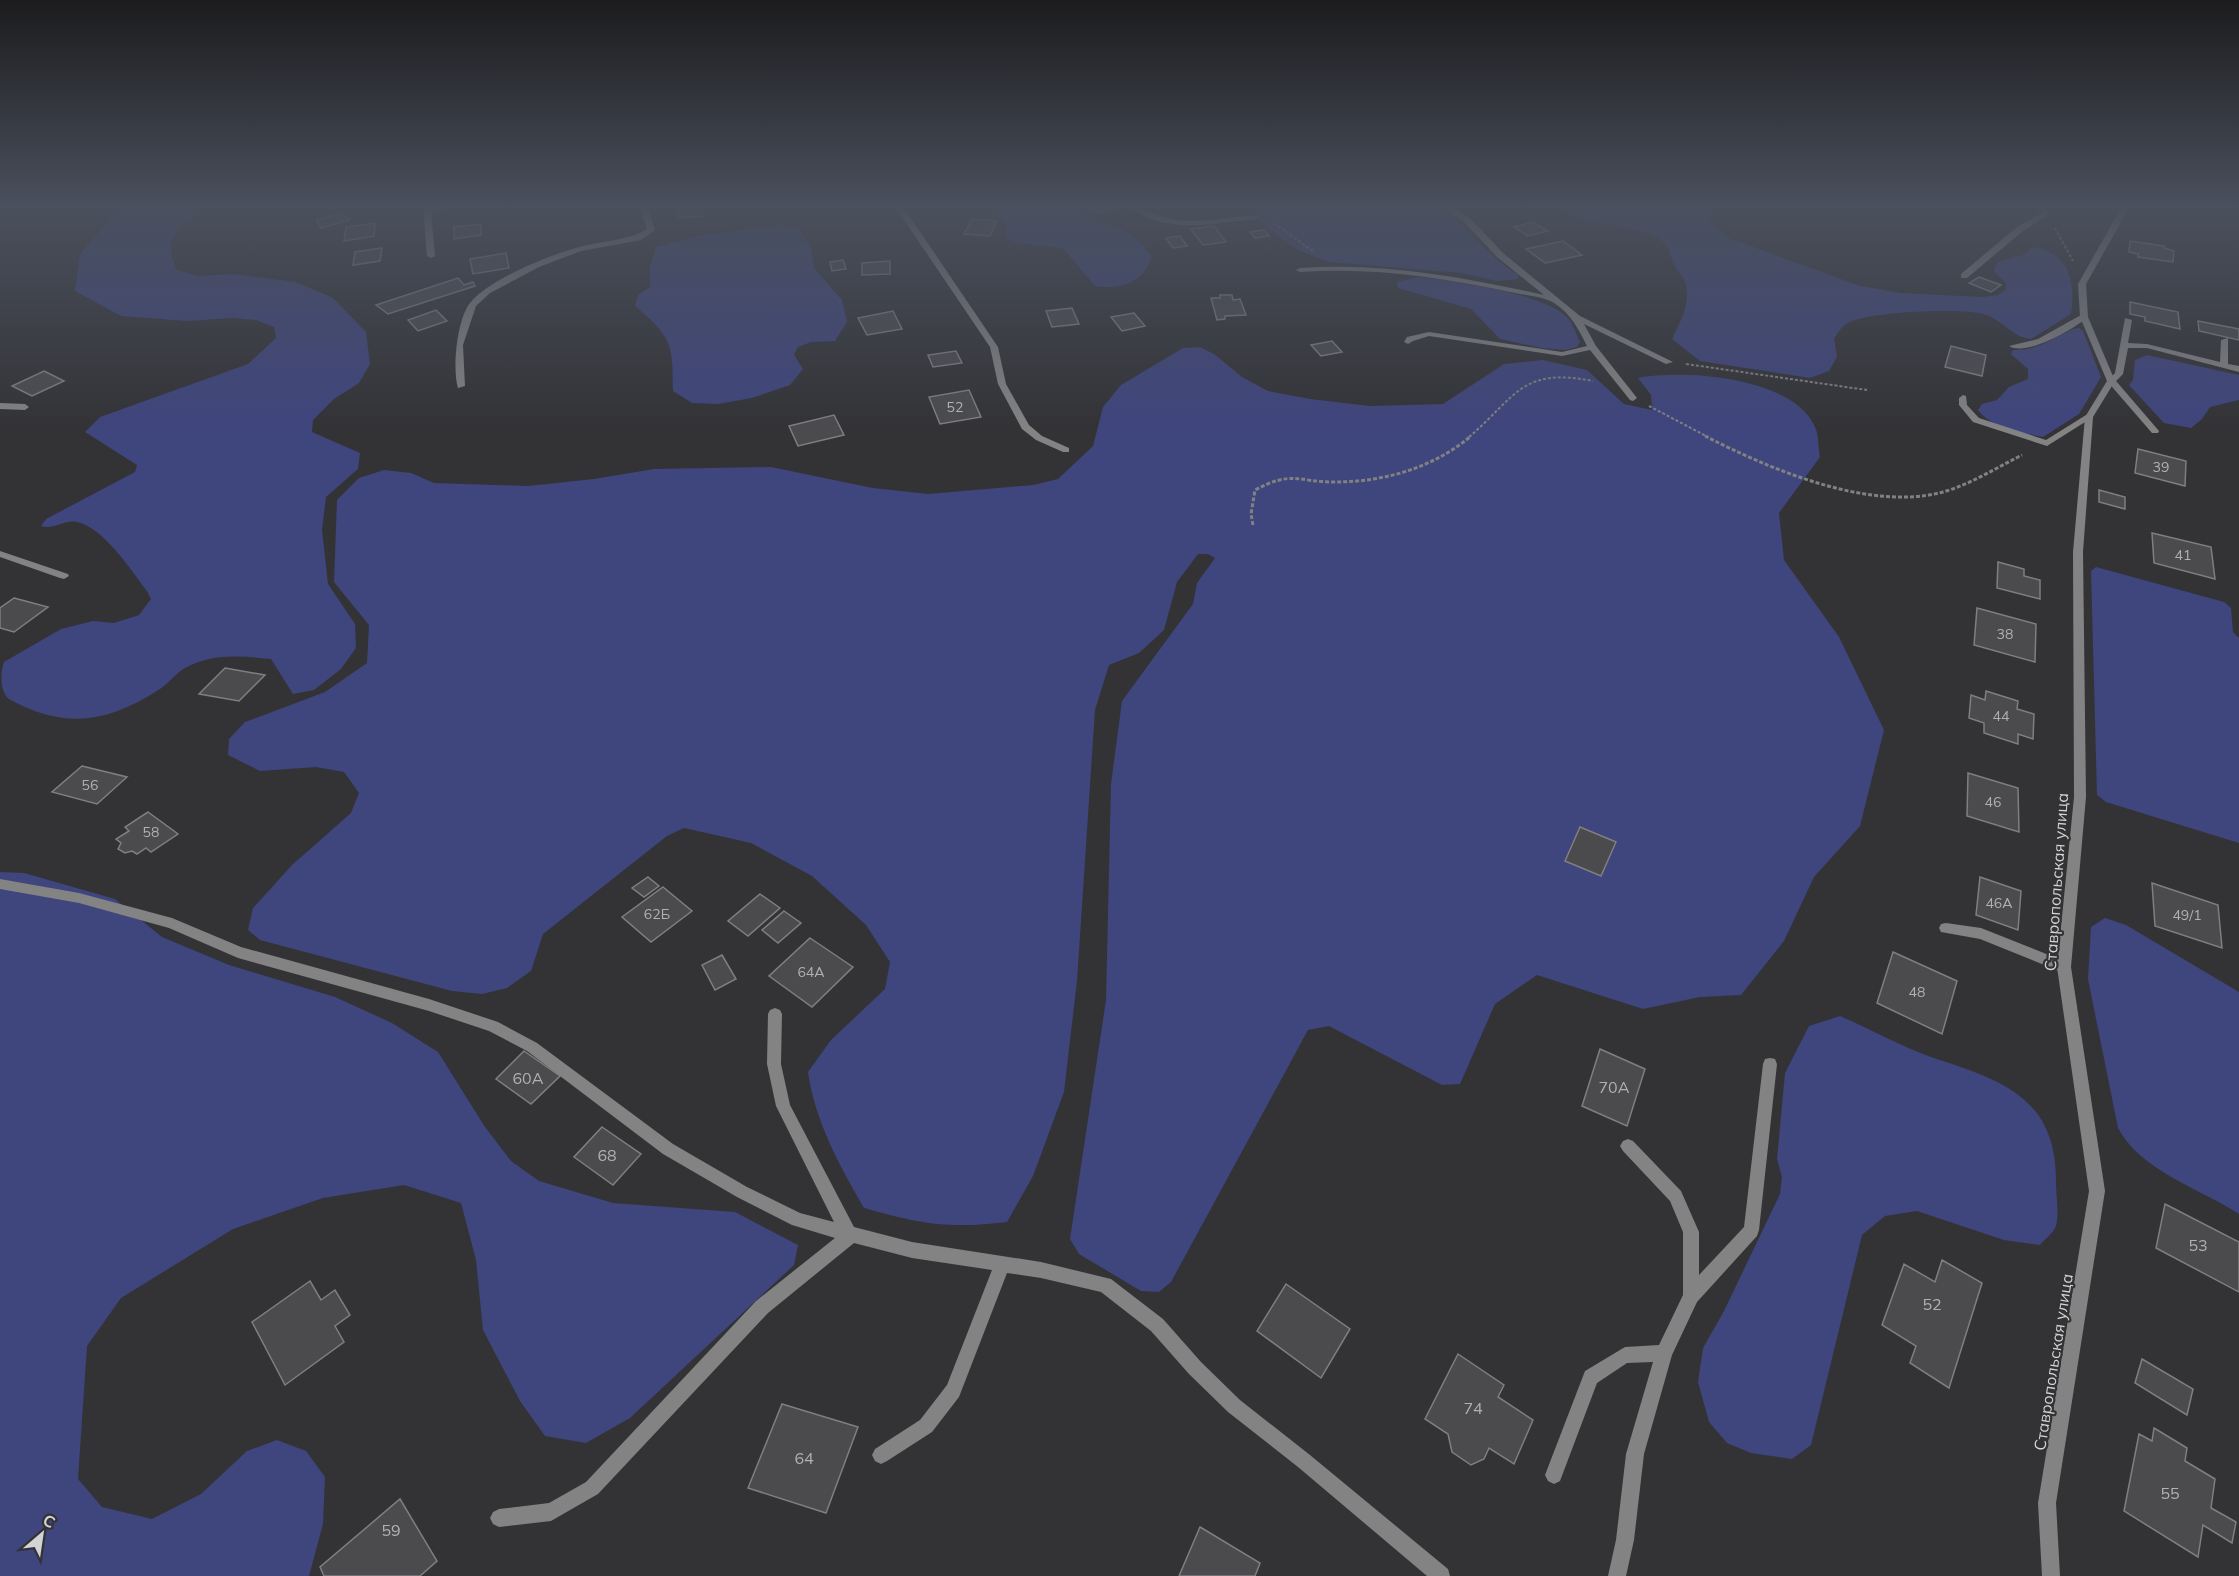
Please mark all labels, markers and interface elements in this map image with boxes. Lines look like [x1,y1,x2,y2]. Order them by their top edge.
house number: 52 [947,398,963,416]
house number: 39 [2153,458,2169,476]
house number: 41 [2175,546,2191,564]
house number: 38 [1997,625,2013,643]
house number: 44 [1993,707,2010,725]
house number: 56 [82,776,98,794]
street label: Ставропольская улица [2040,792,2072,972]
house number: 46 [1985,793,2001,811]
house number: 58 [143,823,159,841]
house number: 46А [1985,894,2013,912]
house number: 62Б [644,905,670,923]
house number: 49/1 [2172,906,2202,924]
house number: 64А [797,963,825,981]
house number: 48 [1909,983,1925,1001]
house number: 60А [513,1068,544,1088]
house number: 70А [1599,1077,1630,1097]
house number: 68 [597,1145,617,1165]
house number: 53 [2188,1235,2208,1255]
street label: Ставропольская улица [2029,1272,2077,1452]
house number: 52 [1922,1294,1942,1314]
house number: 74 [1463,1398,1483,1418]
house number: 64 [794,1448,814,1468]
house number: 55 [2160,1483,2180,1503]
north arrow [12,1504,72,1564]
text: С [40,1509,59,1532]
house number: 59 [381,1520,401,1540]

